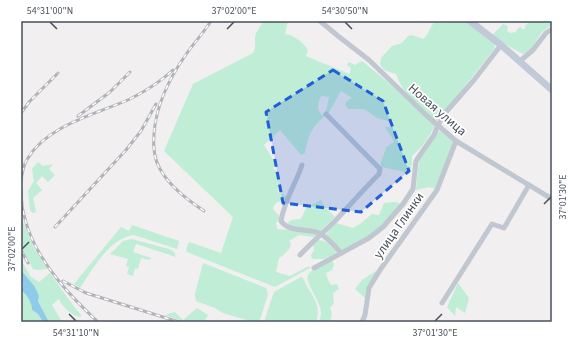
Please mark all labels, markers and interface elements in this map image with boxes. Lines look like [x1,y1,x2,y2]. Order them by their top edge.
text: 54°31'00"N [27,4,73,18]
text: 37°02'00"E [211,4,257,18]
text: 54°30'50"N [322,4,368,18]
street label: Новая улица [404,79,470,140]
text: 37°01'30"E [556,174,570,220]
street label: улица Глинки [369,189,428,262]
text: 37°02'00"E [5,226,19,272]
text: 54°31'10"N [53,326,99,340]
text: 37°01'30"E [412,326,458,340]

